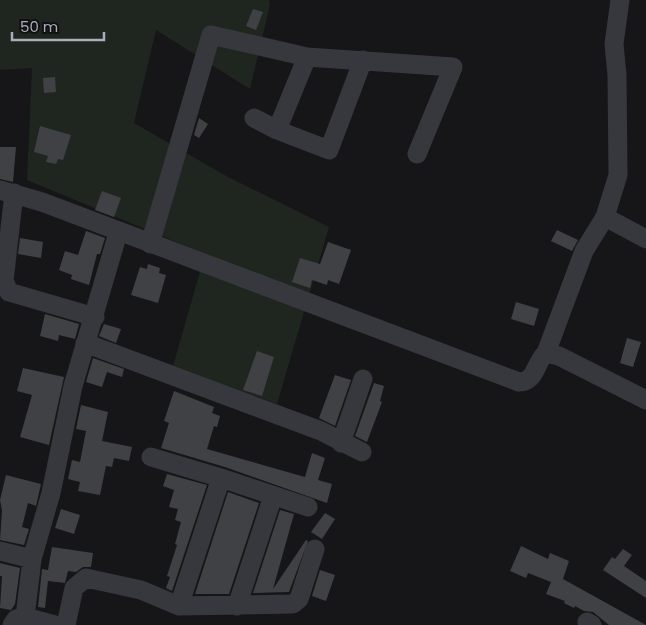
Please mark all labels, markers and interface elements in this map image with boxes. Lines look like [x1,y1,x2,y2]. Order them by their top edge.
scale bar [12,10,105,42]
text: 50 m [20,16,58,37]

